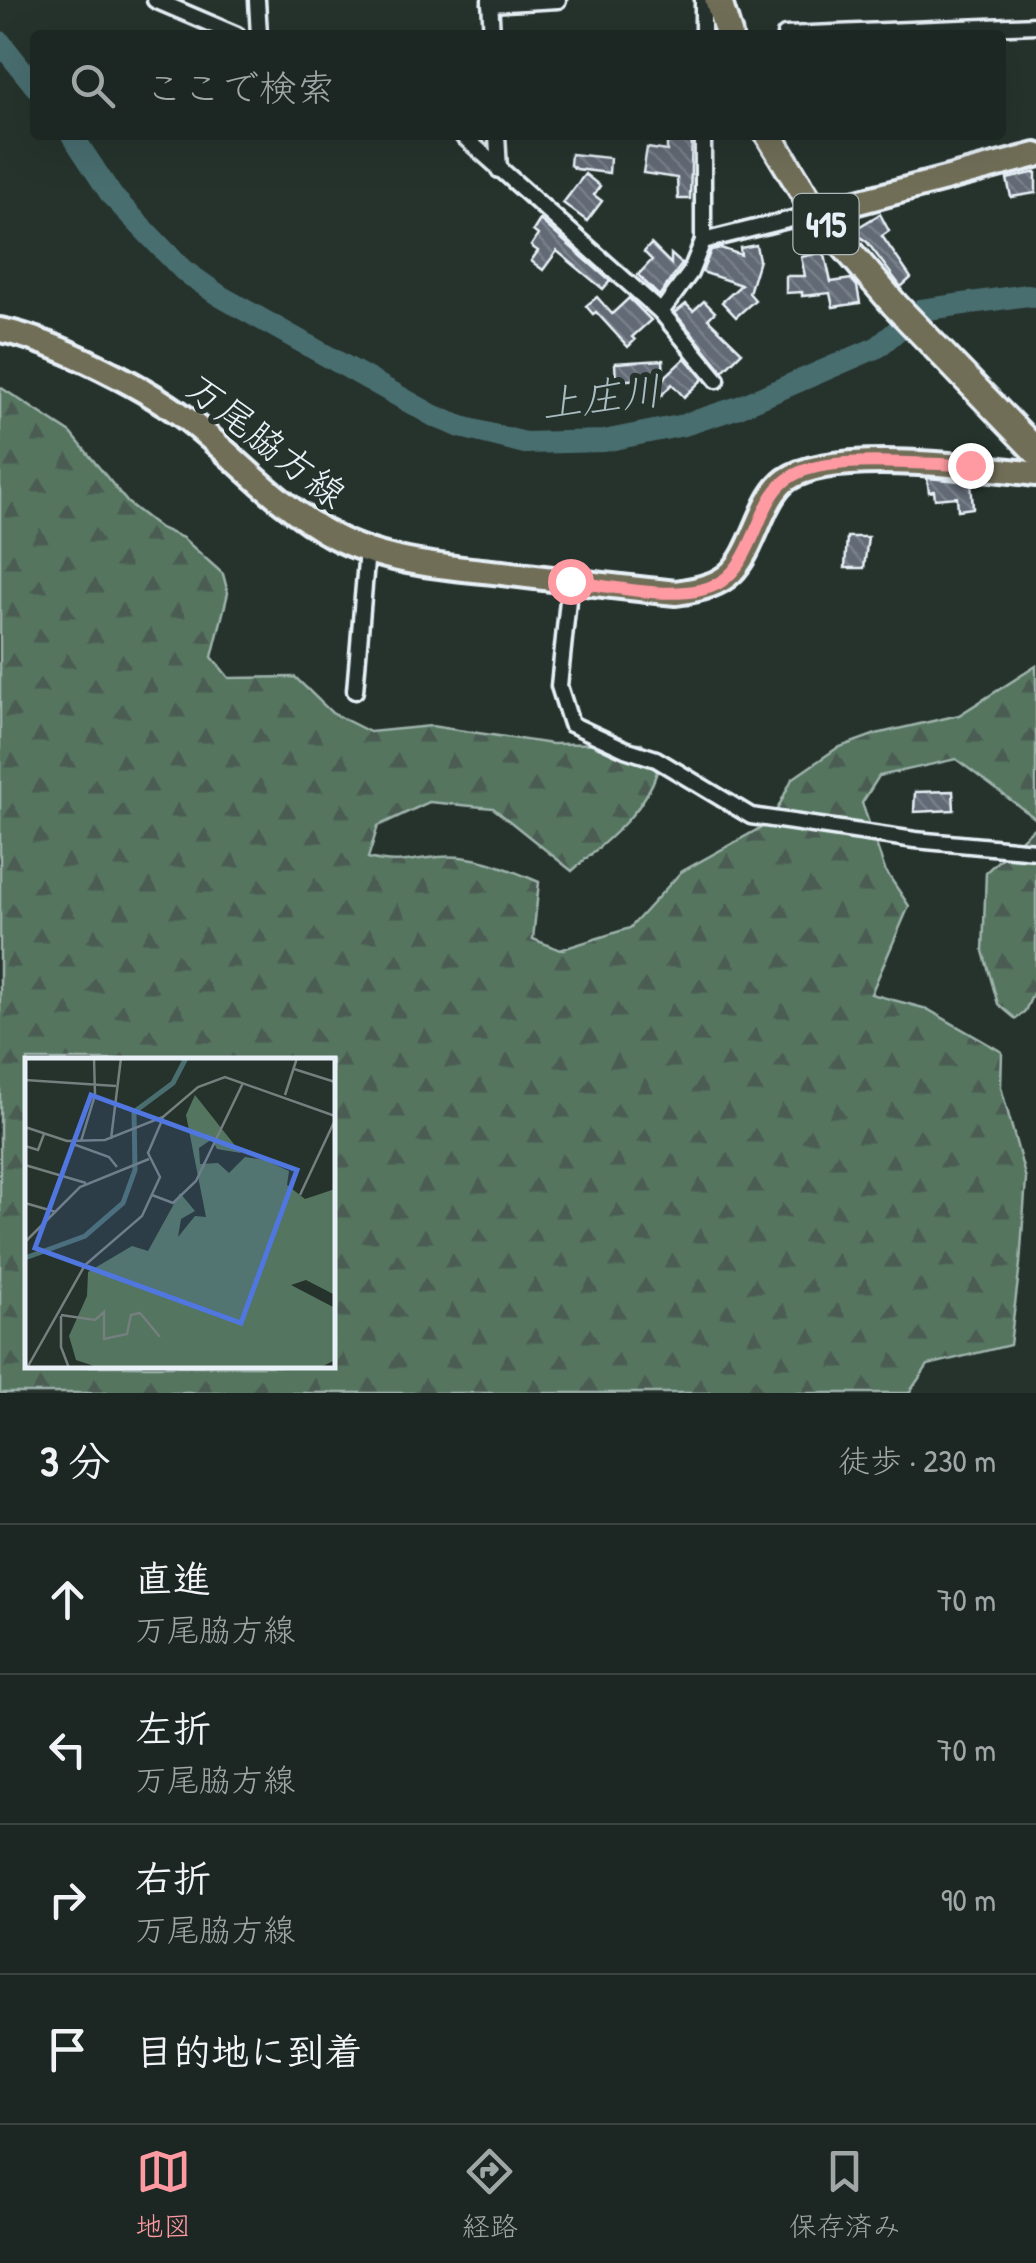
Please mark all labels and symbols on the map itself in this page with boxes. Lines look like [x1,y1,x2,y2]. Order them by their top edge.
road number: 415 [794,194,858,254]
street label: 万尾脇方線 [176,361,358,519]
water label: 上庄川 [538,362,664,430]
route end [948,443,994,489]
route start [548,559,594,605]
inset map [25,1058,335,1368]

